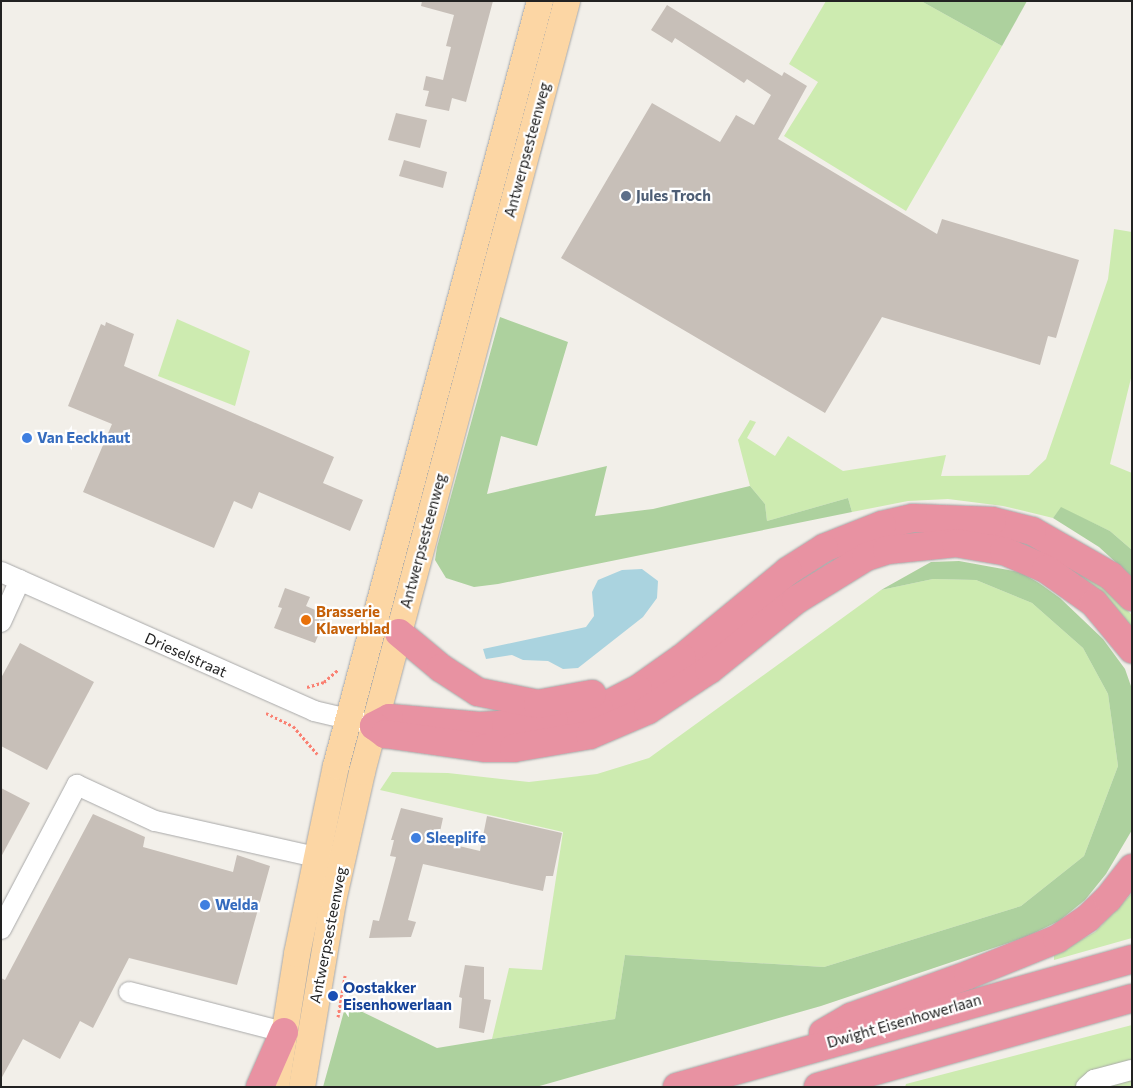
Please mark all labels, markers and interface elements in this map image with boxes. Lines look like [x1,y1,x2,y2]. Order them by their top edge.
street label: Antwerpsesteenweg [500,81,554,219]
place label: Jules Troch [636,187,711,205]
marker: Jules Troch [620,190,632,202]
place label: Van Eeckhaut [37,429,130,447]
marker: Van Eeckhaut [21,432,33,444]
street label: Antwerpsesteenweg [396,472,450,610]
place label: Brasserie Klaverblad [316,602,390,637]
marker: Brasserie Klaverblad [300,614,312,626]
street label: Drieselstraat [142,629,230,681]
place label: Sleeplife [426,829,486,847]
marker: Sleeplife [410,832,422,844]
street label: Antwerpsesteenweg [306,865,350,1005]
place label: Welda [215,896,258,914]
marker: Welda [199,899,211,911]
place label: Oostakker Eisenhowerlaan [343,978,452,1013]
marker: Oostakker Eisenhowerlaan [327,990,339,1002]
street label: Dwight Eisenhowerlaan [825,990,983,1052]

